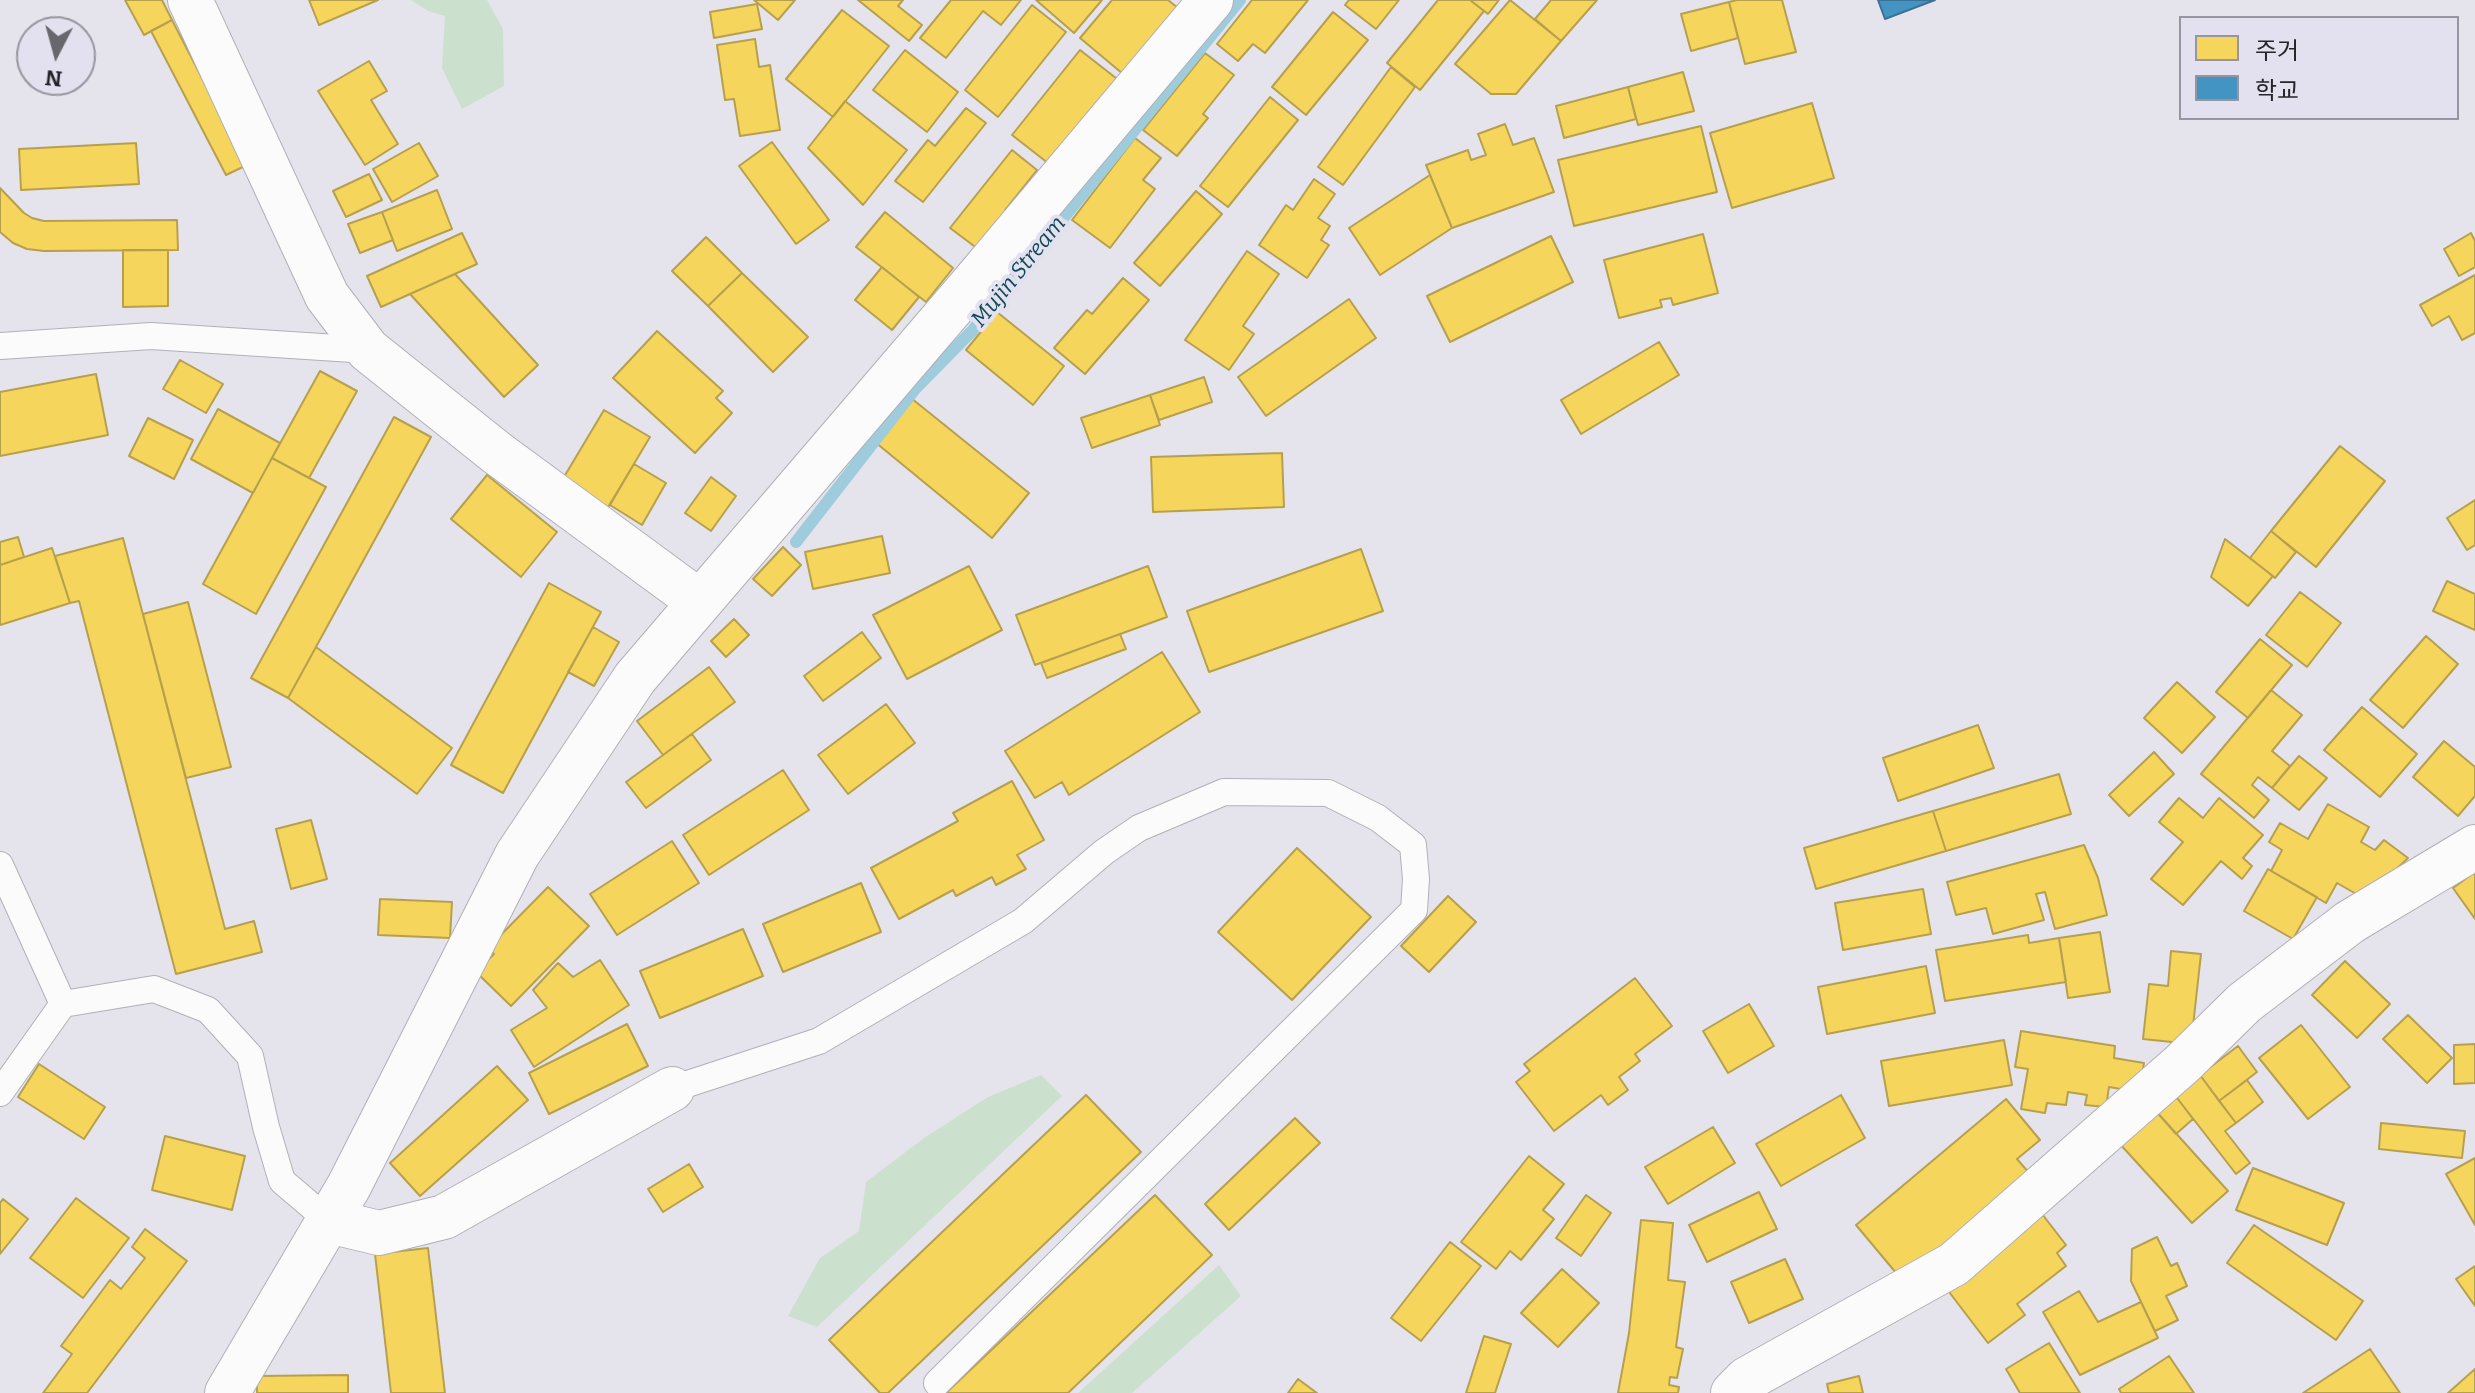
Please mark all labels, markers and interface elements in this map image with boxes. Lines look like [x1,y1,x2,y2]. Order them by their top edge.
north arrow [16,16,96,96]
legend [2179,16,2459,120]
text: 주거 [2255,37,2299,65]
text: N [44,64,64,93]
text: 학교 [2255,77,2299,105]
water label: Mujin Stream [966,211,1072,333]

